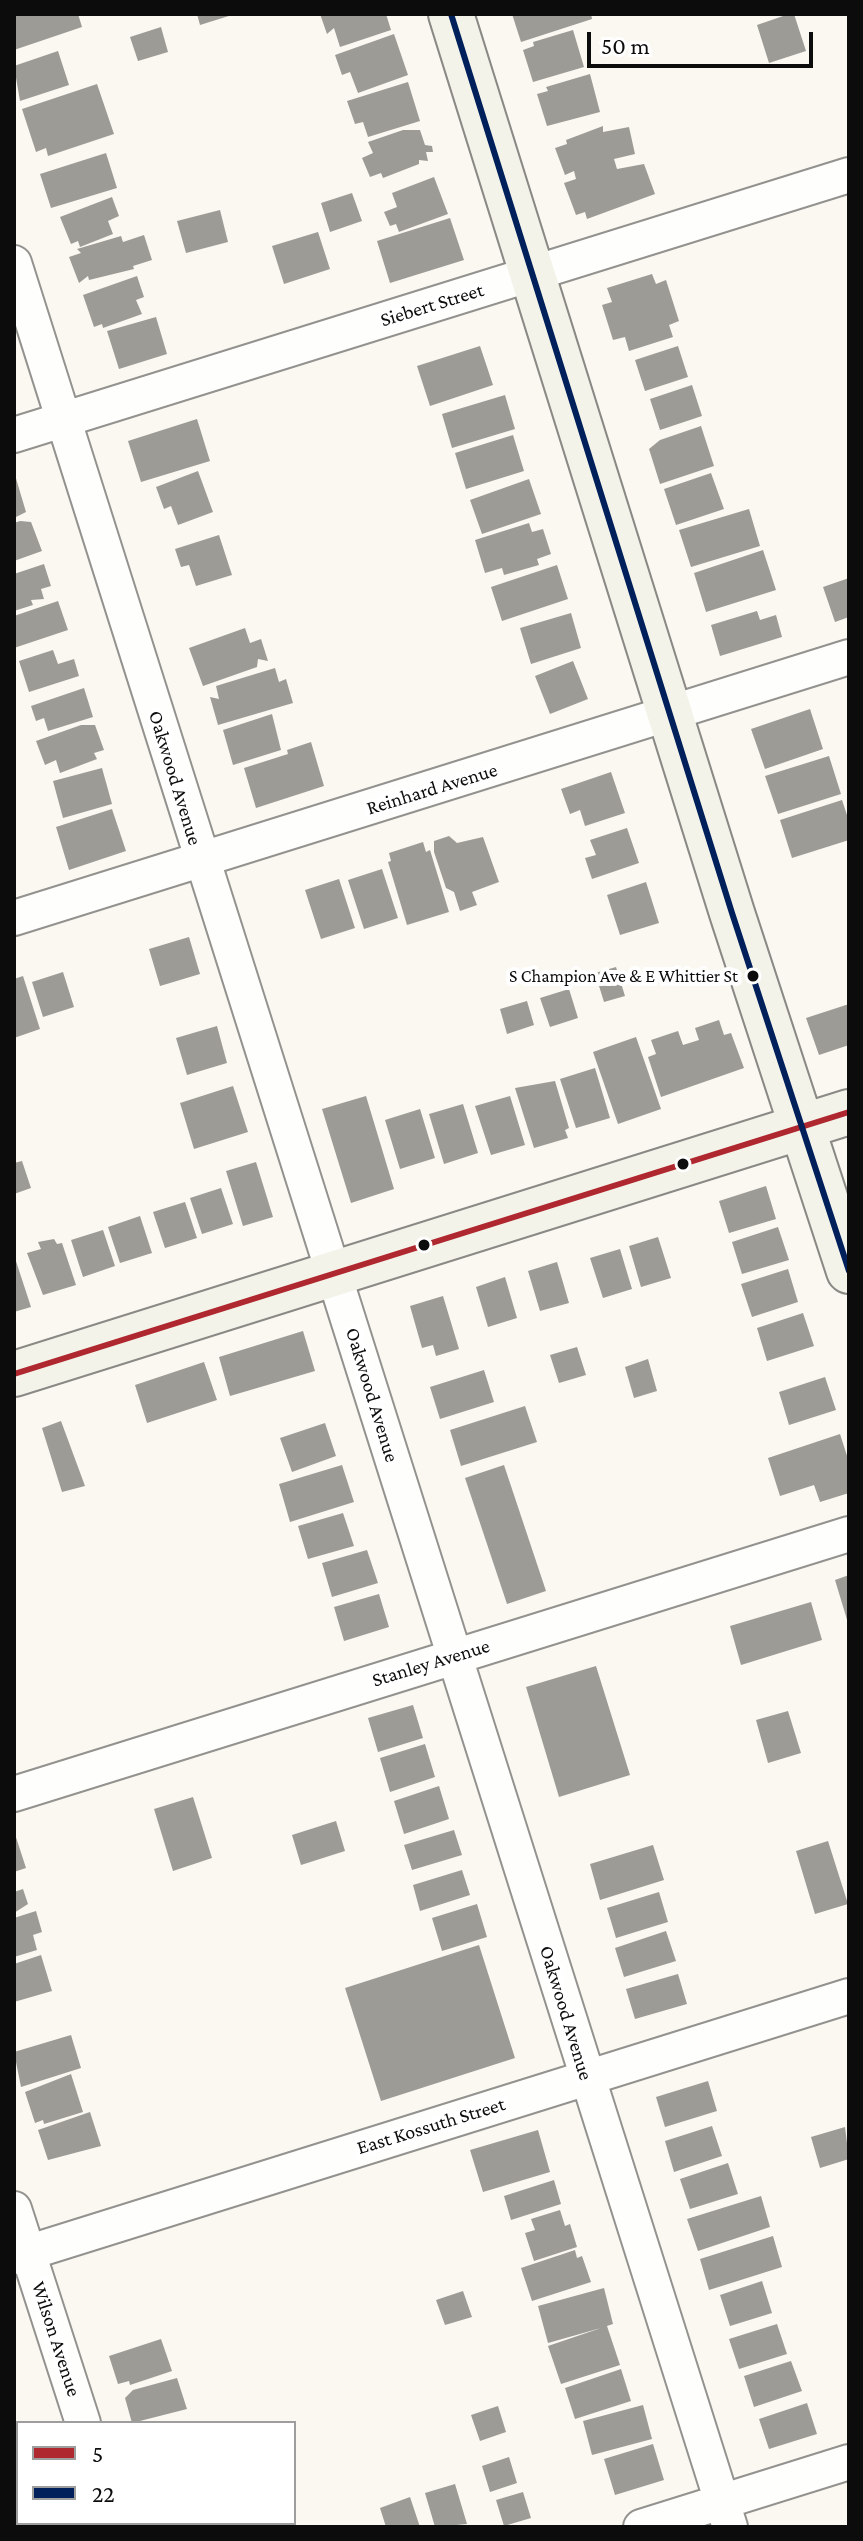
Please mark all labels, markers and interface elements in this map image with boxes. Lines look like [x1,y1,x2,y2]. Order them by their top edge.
scale bar [591,16,817,66]
text: 50 m [601,32,650,59]
street label: Siebert Street [377,278,487,332]
street label: Oakwood Avenue [143,708,207,848]
street label: Reinhard Avenue [364,758,500,820]
place label: S Champion Ave & E Whittier St [509,965,738,987]
marker: S Champion Ave & E Whittier St [745,968,761,984]
unlabelled marker [675,1156,691,1172]
unlabelled marker [416,1237,432,1253]
street label: Oakwood Avenue [340,1325,404,1465]
street label: Stanley Avenue [369,1634,493,1692]
street label: Oakwood Avenue [534,1943,598,2083]
street label: East Kossuth Street [354,2092,508,2160]
street label: Wilson Avenue [26,2278,86,2400]
legend [16,2421,296,2525]
text: 5 [92,2440,103,2467]
text: 22 [92,2480,115,2507]

